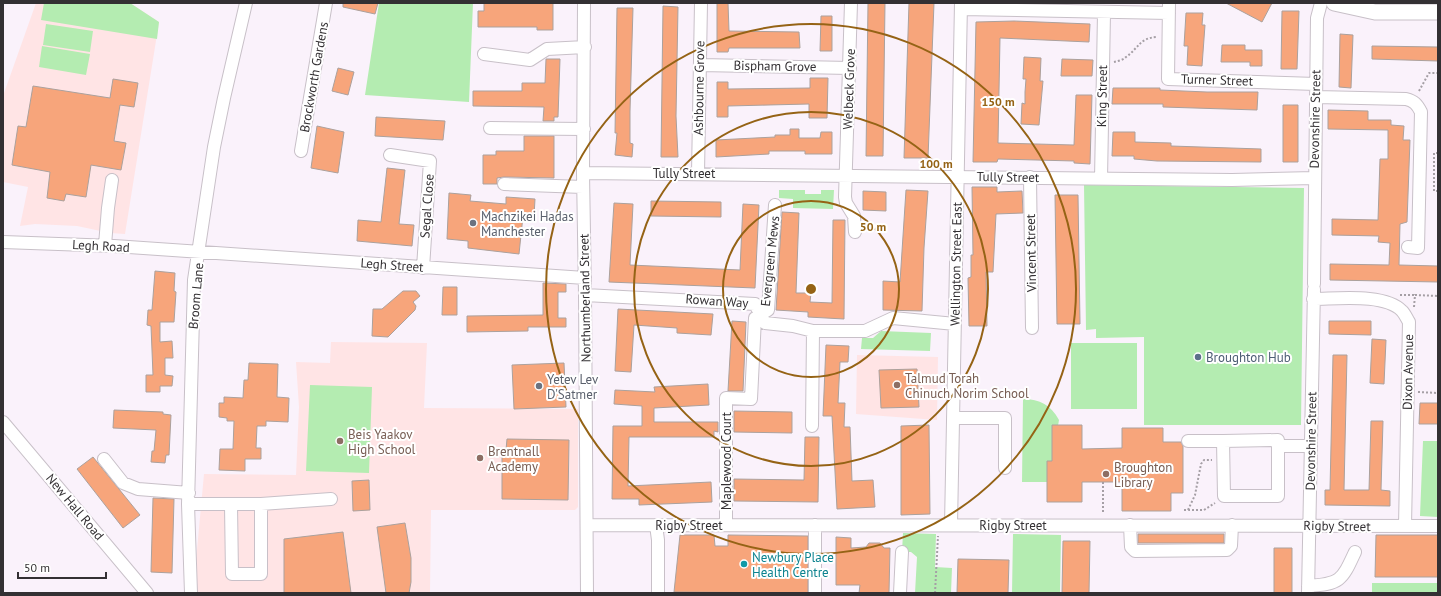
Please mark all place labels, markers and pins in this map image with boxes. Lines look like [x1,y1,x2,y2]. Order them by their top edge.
place label: Machzikei Hadas Manchester [481,208,574,240]
marker: Machzikei Hadas Manchester [468,218,478,228]
centre of rings [804,282,818,296]
place label: Broughton Hub [1206,349,1291,366]
marker: Broughton Hub [1193,352,1203,362]
place label: Talmud Torah Chinuch Norim School [905,370,1029,402]
place label: Yetev Lev D'Satmer [547,371,599,403]
marker: Talmud Torah Chinuch Norim School [892,380,902,390]
marker: Yetev Lev D'Satmer [534,381,544,391]
place label: Beis Yaakov High School [348,426,416,458]
marker: Beis Yaakov High School [335,436,345,446]
place label: Brentnall Academy [488,443,539,475]
marker: Brentnall Academy [475,453,485,463]
place label: Broughton Library [1114,459,1172,491]
marker: Broughton Library [1101,469,1111,479]
place label: Newbury Place Health Centre [752,549,834,581]
marker: Newbury Place Health Centre [739,559,749,569]

